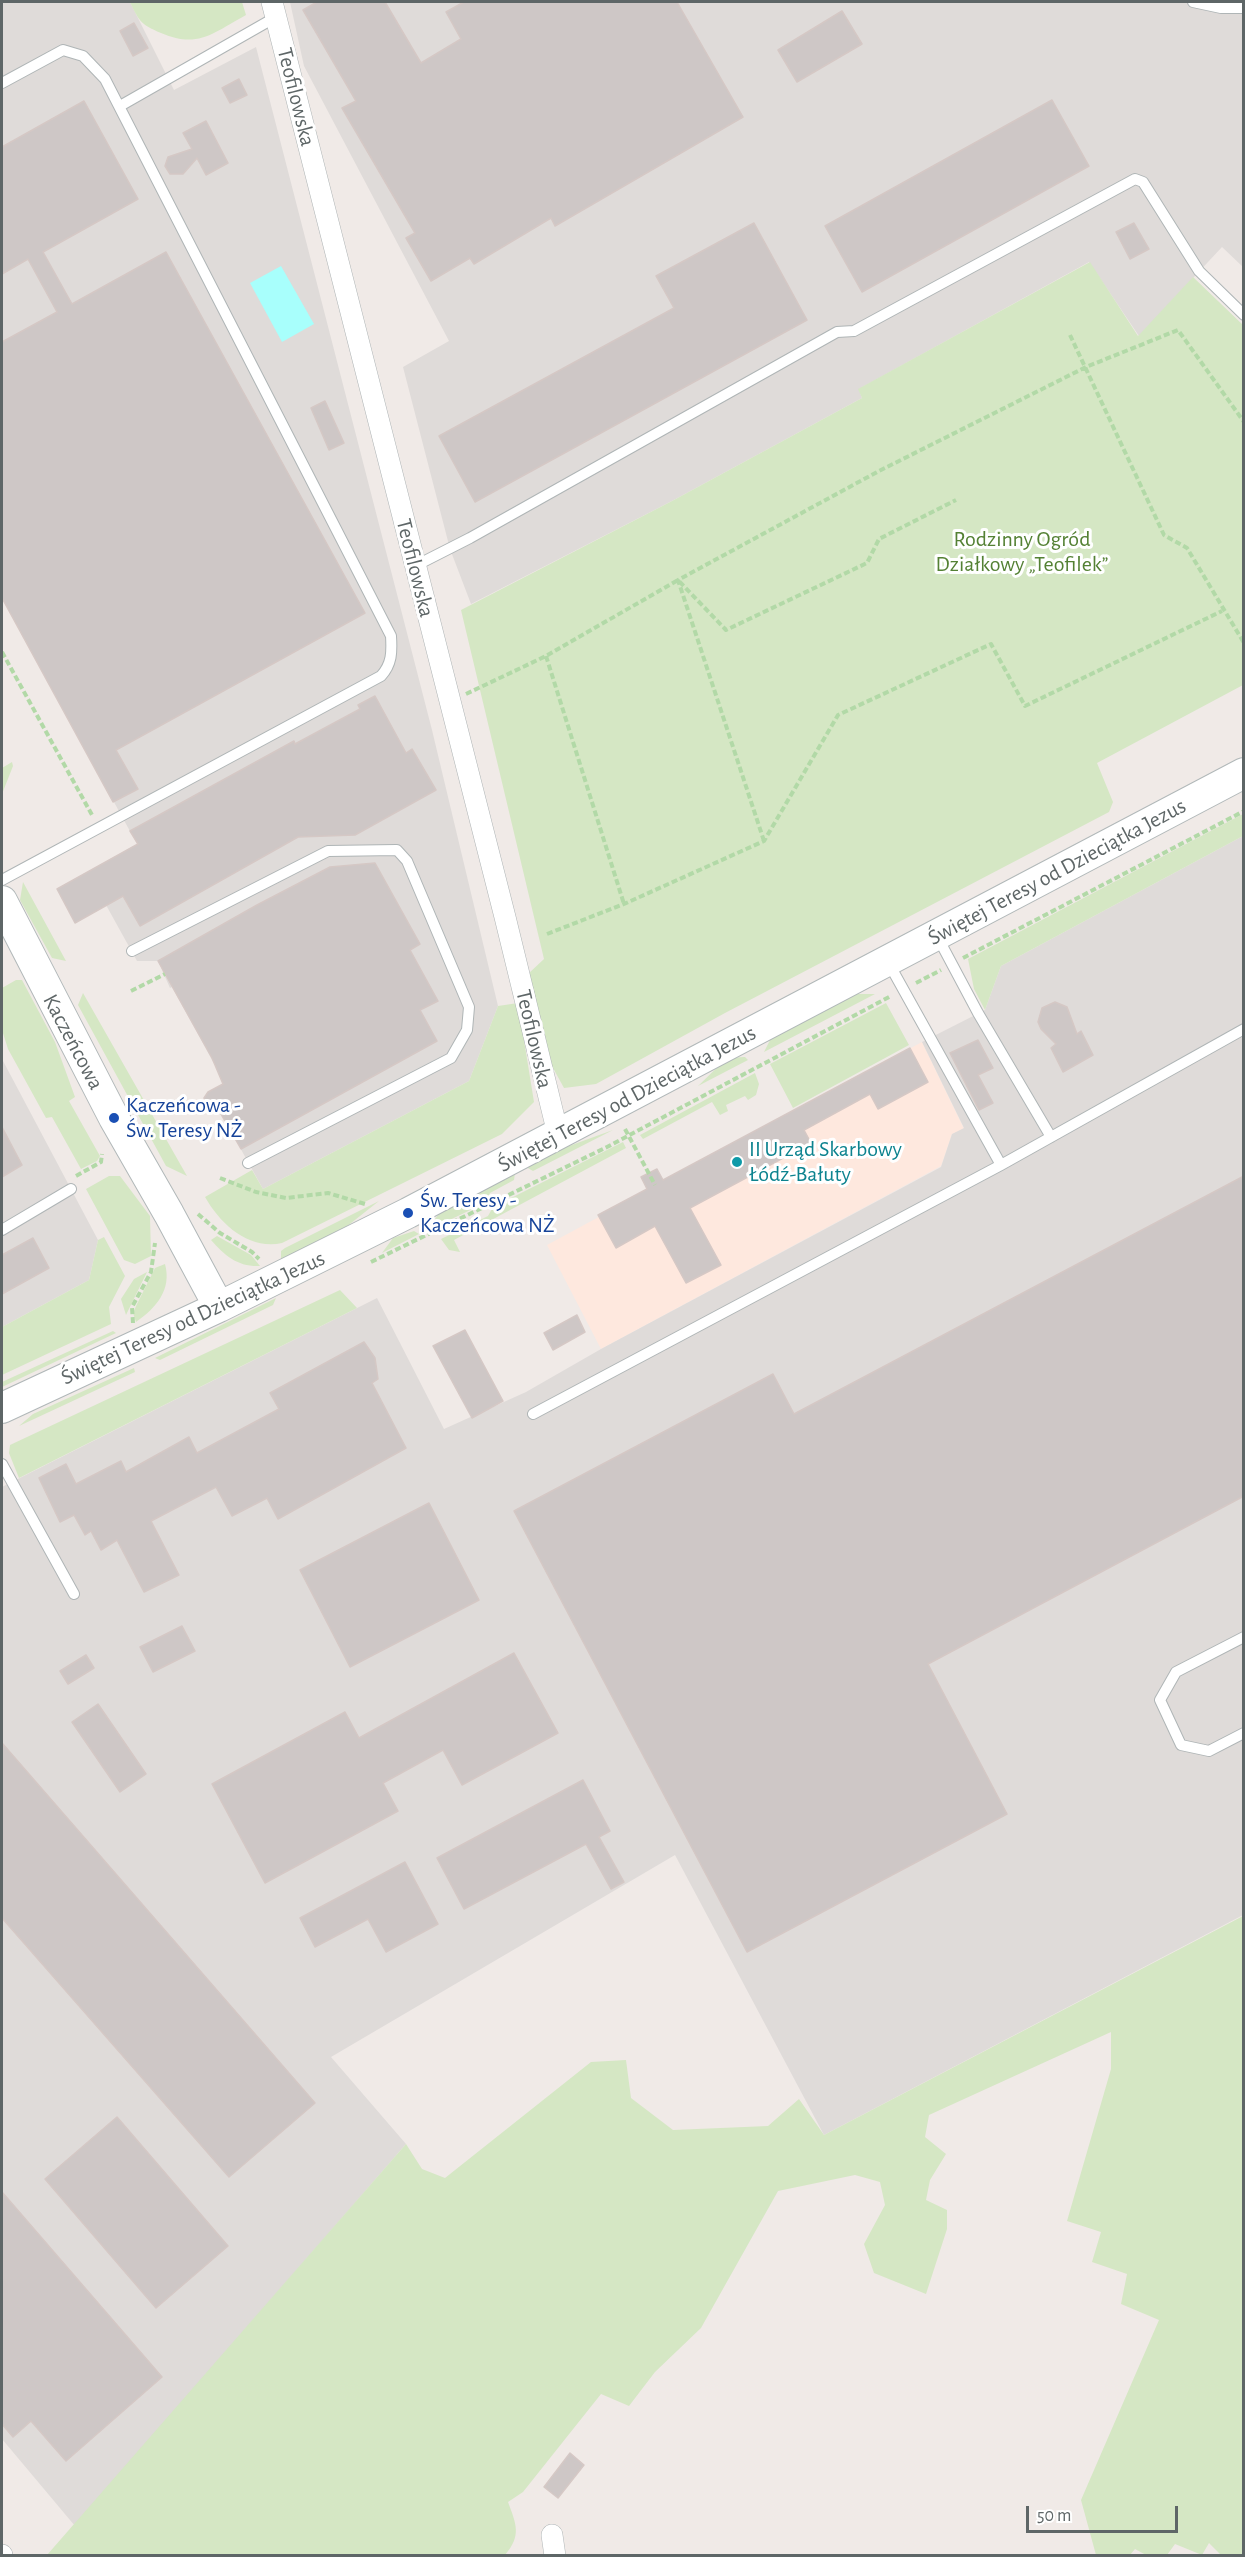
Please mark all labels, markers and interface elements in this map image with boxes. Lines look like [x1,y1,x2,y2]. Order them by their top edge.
street label: Teofilowska [271,45,321,149]
street label: Teofilowska [390,516,440,620]
park label: Rodzinny Ogród Działkowy „Teofilek” [936,526,1108,578]
street label: Świętej Teresy od Dzieciątka Jezus [924,793,1190,951]
street label: Teofilowska [510,987,558,1091]
street label: Kaczeńcowa [37,990,109,1094]
street label: Świętej Teresy od Dzieciątka Jezus [494,1020,760,1178]
place label: Kaczeńcowa - Św. Teresy NŻ [126,1092,242,1144]
marker: Kaczeńcowa - Św. Teresy NŻ [107,1111,121,1125]
place label: II Urząd Skarbowy Łódź-Bałuty [749,1136,902,1188]
marker: II Urząd Skarbowy Łódź-Bałuty [730,1155,744,1169]
place label: Św. Teresy - Kaczeńcowa NŻ [420,1187,555,1238]
marker: Św. Teresy - Kaczeńcowa NŻ [401,1206,415,1220]
street label: Świętej Teresy od Dzieciątka Jezus [57,1245,329,1391]
scale bar [1029,2494,1180,2532]
text: 50 m [1037,2507,1071,2525]

